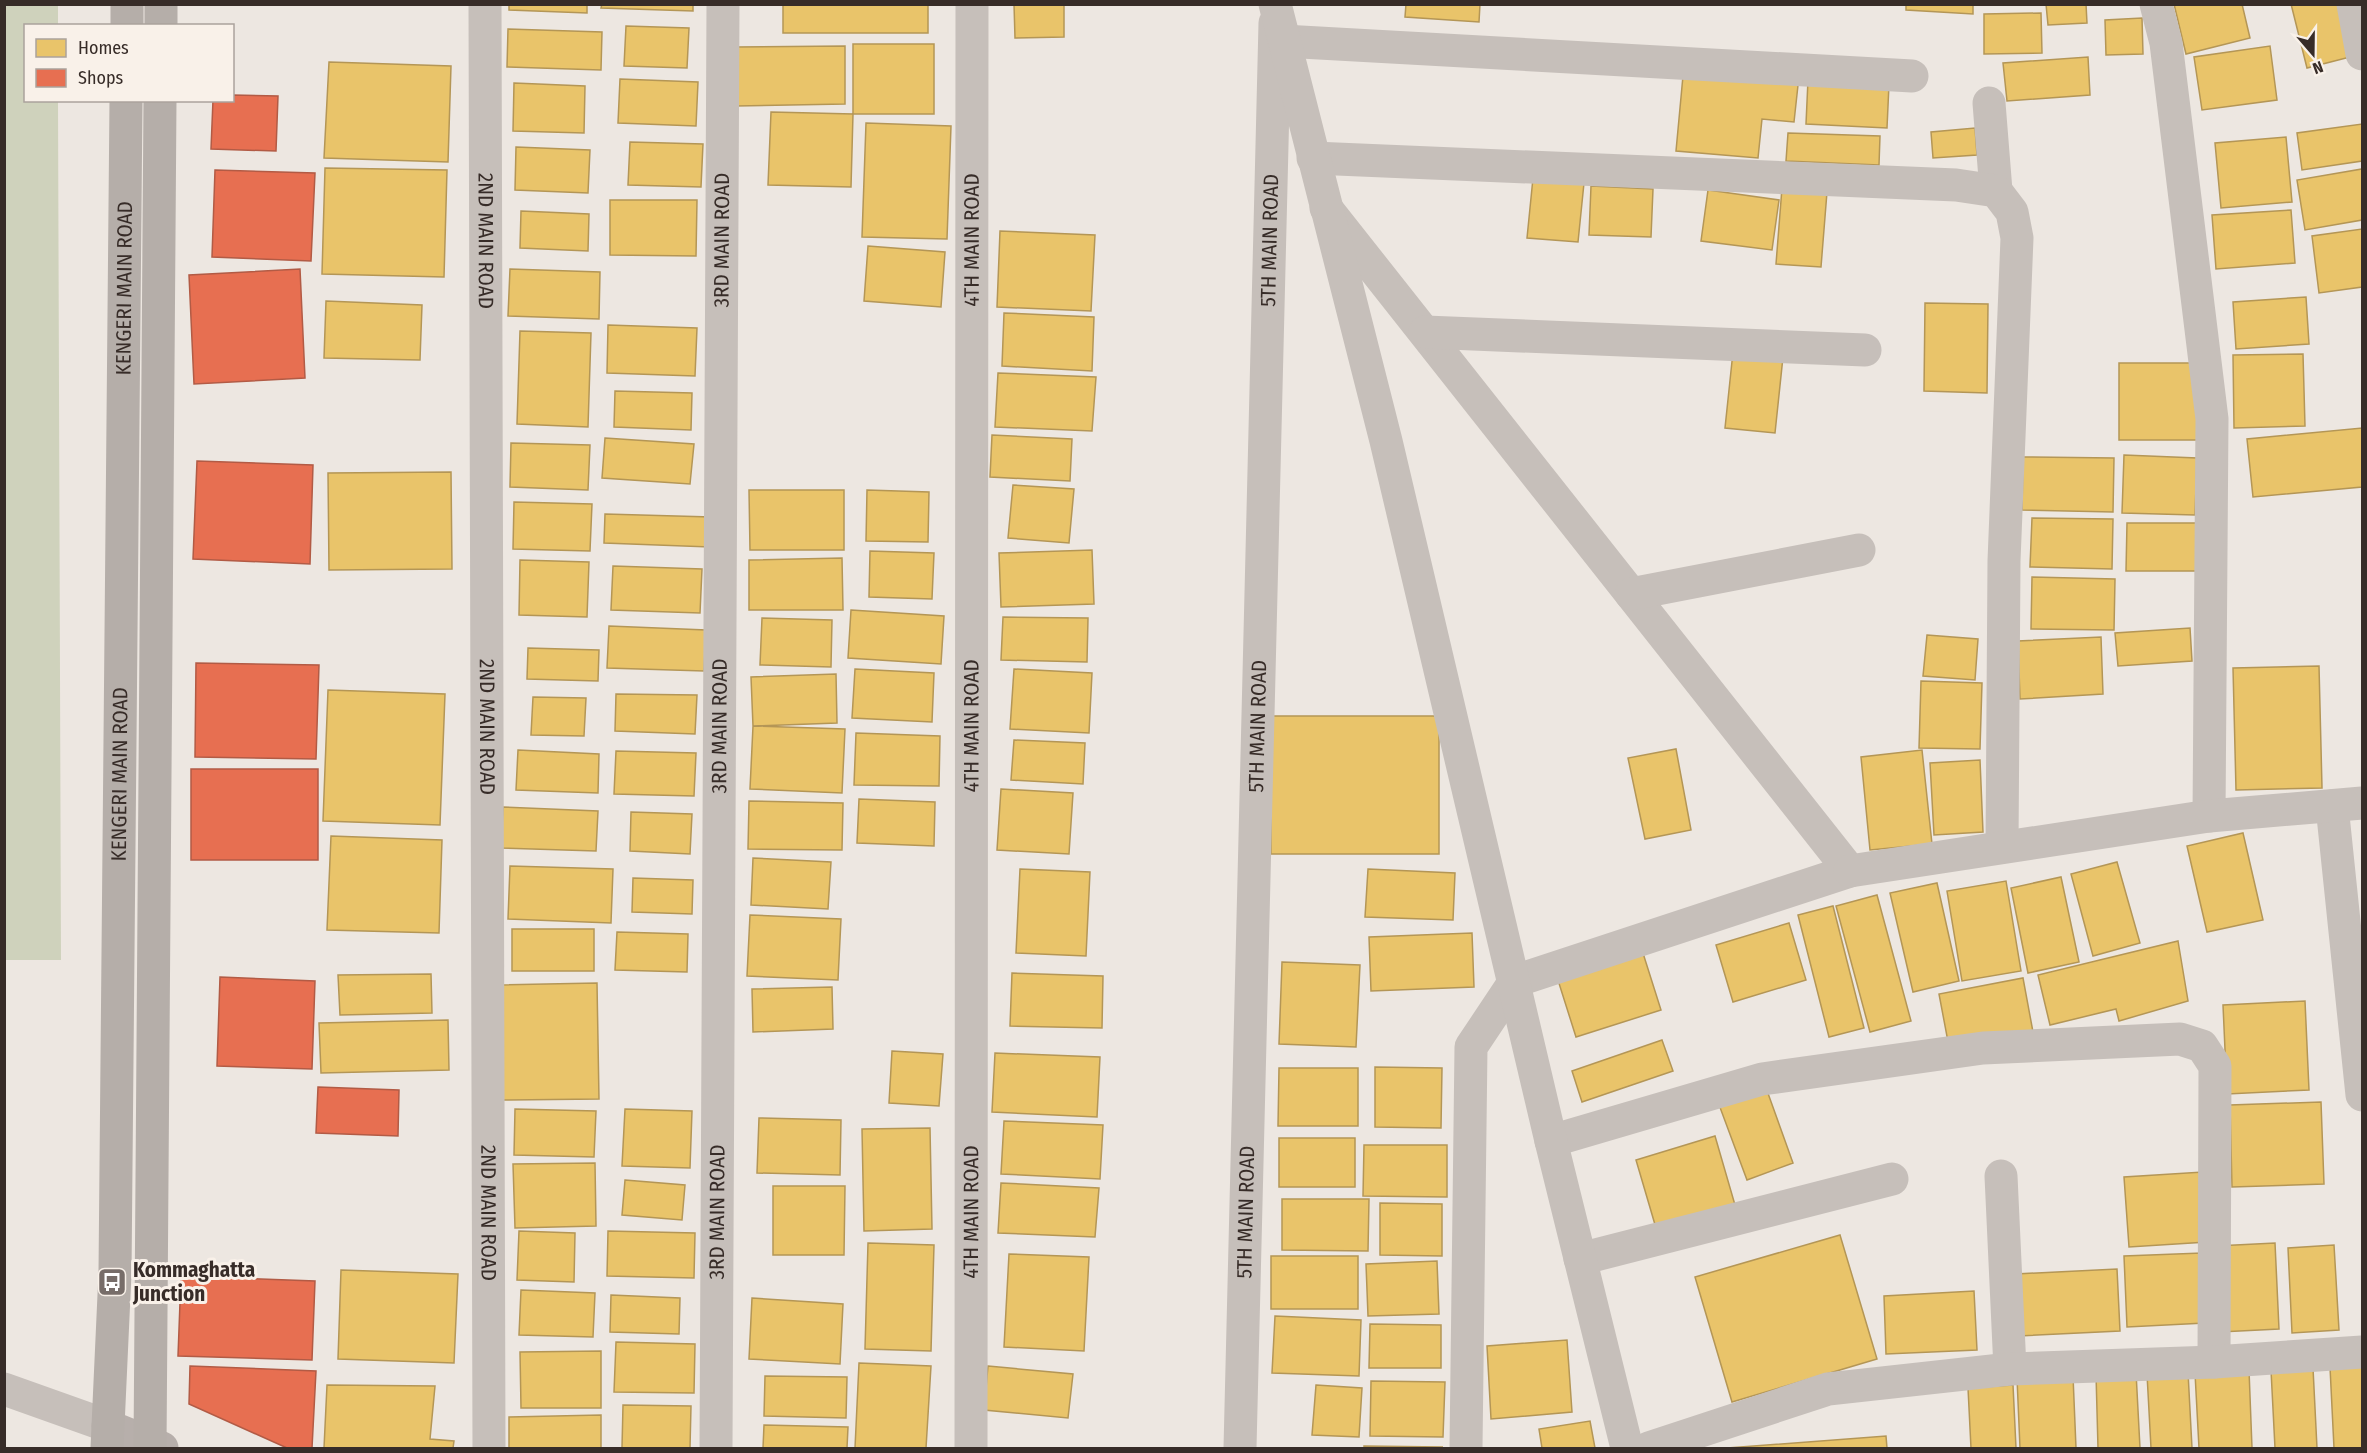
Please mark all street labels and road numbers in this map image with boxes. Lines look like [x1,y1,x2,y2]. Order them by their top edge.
street label: 2ND MAIN ROAD [472,173,499,309]
street label: 3RD MAIN ROAD [709,173,735,307]
street label: 4TH MAIN ROAD [959,173,985,307]
street label: 5TH MAIN ROAD [1255,174,1284,307]
street label: KENGERI MAIN ROAD [110,201,138,375]
street label: 2ND MAIN ROAD [474,659,500,795]
street label: 3RD MAIN ROAD [706,659,733,793]
street label: 4TH MAIN ROAD [958,659,985,793]
street label: 5TH MAIN ROAD [1243,659,1272,793]
street label: KENGERI MAIN ROAD [106,687,133,861]
street label: 2ND MAIN ROAD [475,1145,502,1281]
street label: 3RD MAIN ROAD [704,1145,730,1279]
street label: 4TH MAIN ROAD [958,1145,984,1279]
street label: 5TH MAIN ROAD [1231,1145,1260,1279]

